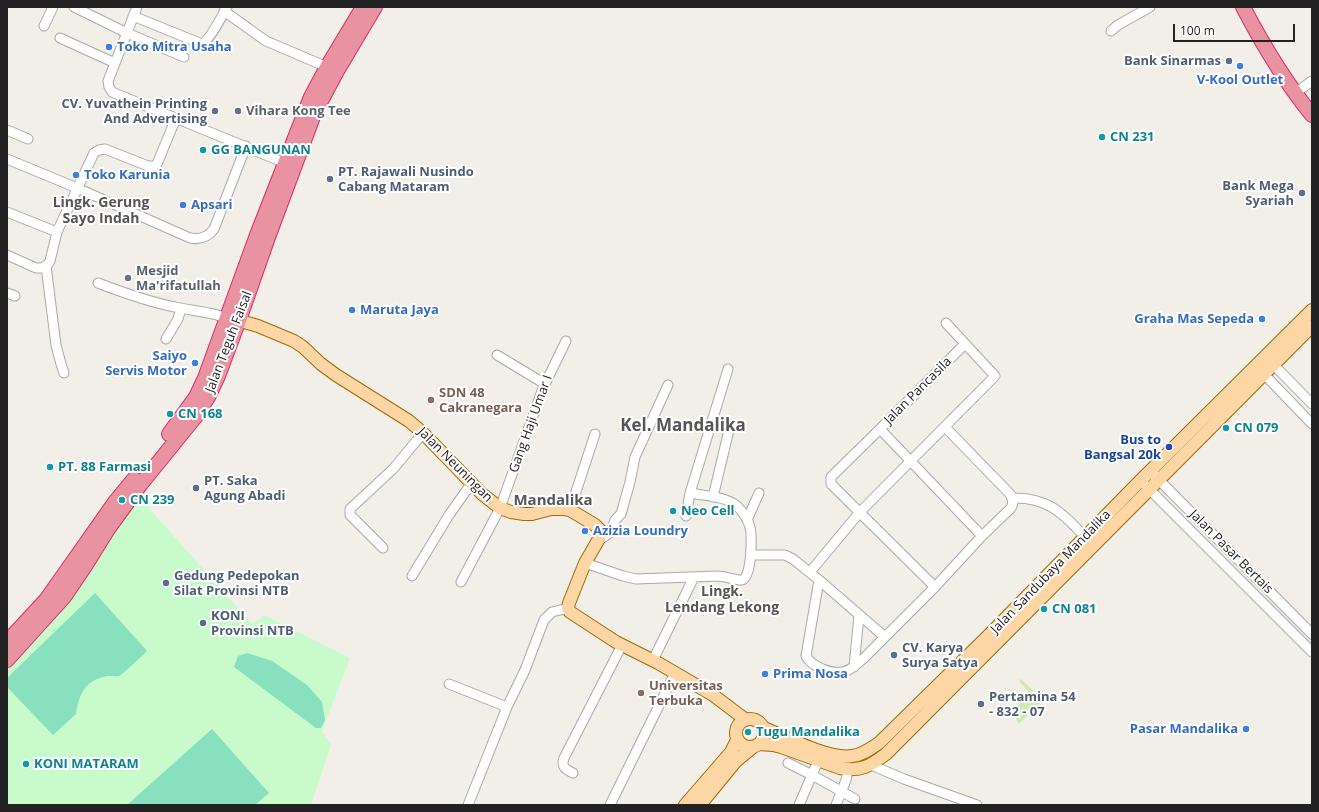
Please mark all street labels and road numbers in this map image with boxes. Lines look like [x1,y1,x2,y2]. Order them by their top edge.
street label: Jalan Teguh Faisal [202,289,256,395]
street label: Jalan Pancasila [881,354,955,428]
street label: Gang Haji Umar I [506,373,556,475]
street label: Jalan Neuningan [414,424,496,506]
street label: Jalan Sandubaya Mandalika [988,507,1114,637]
street label: Jalan Pasar Bertais [1186,507,1276,597]

